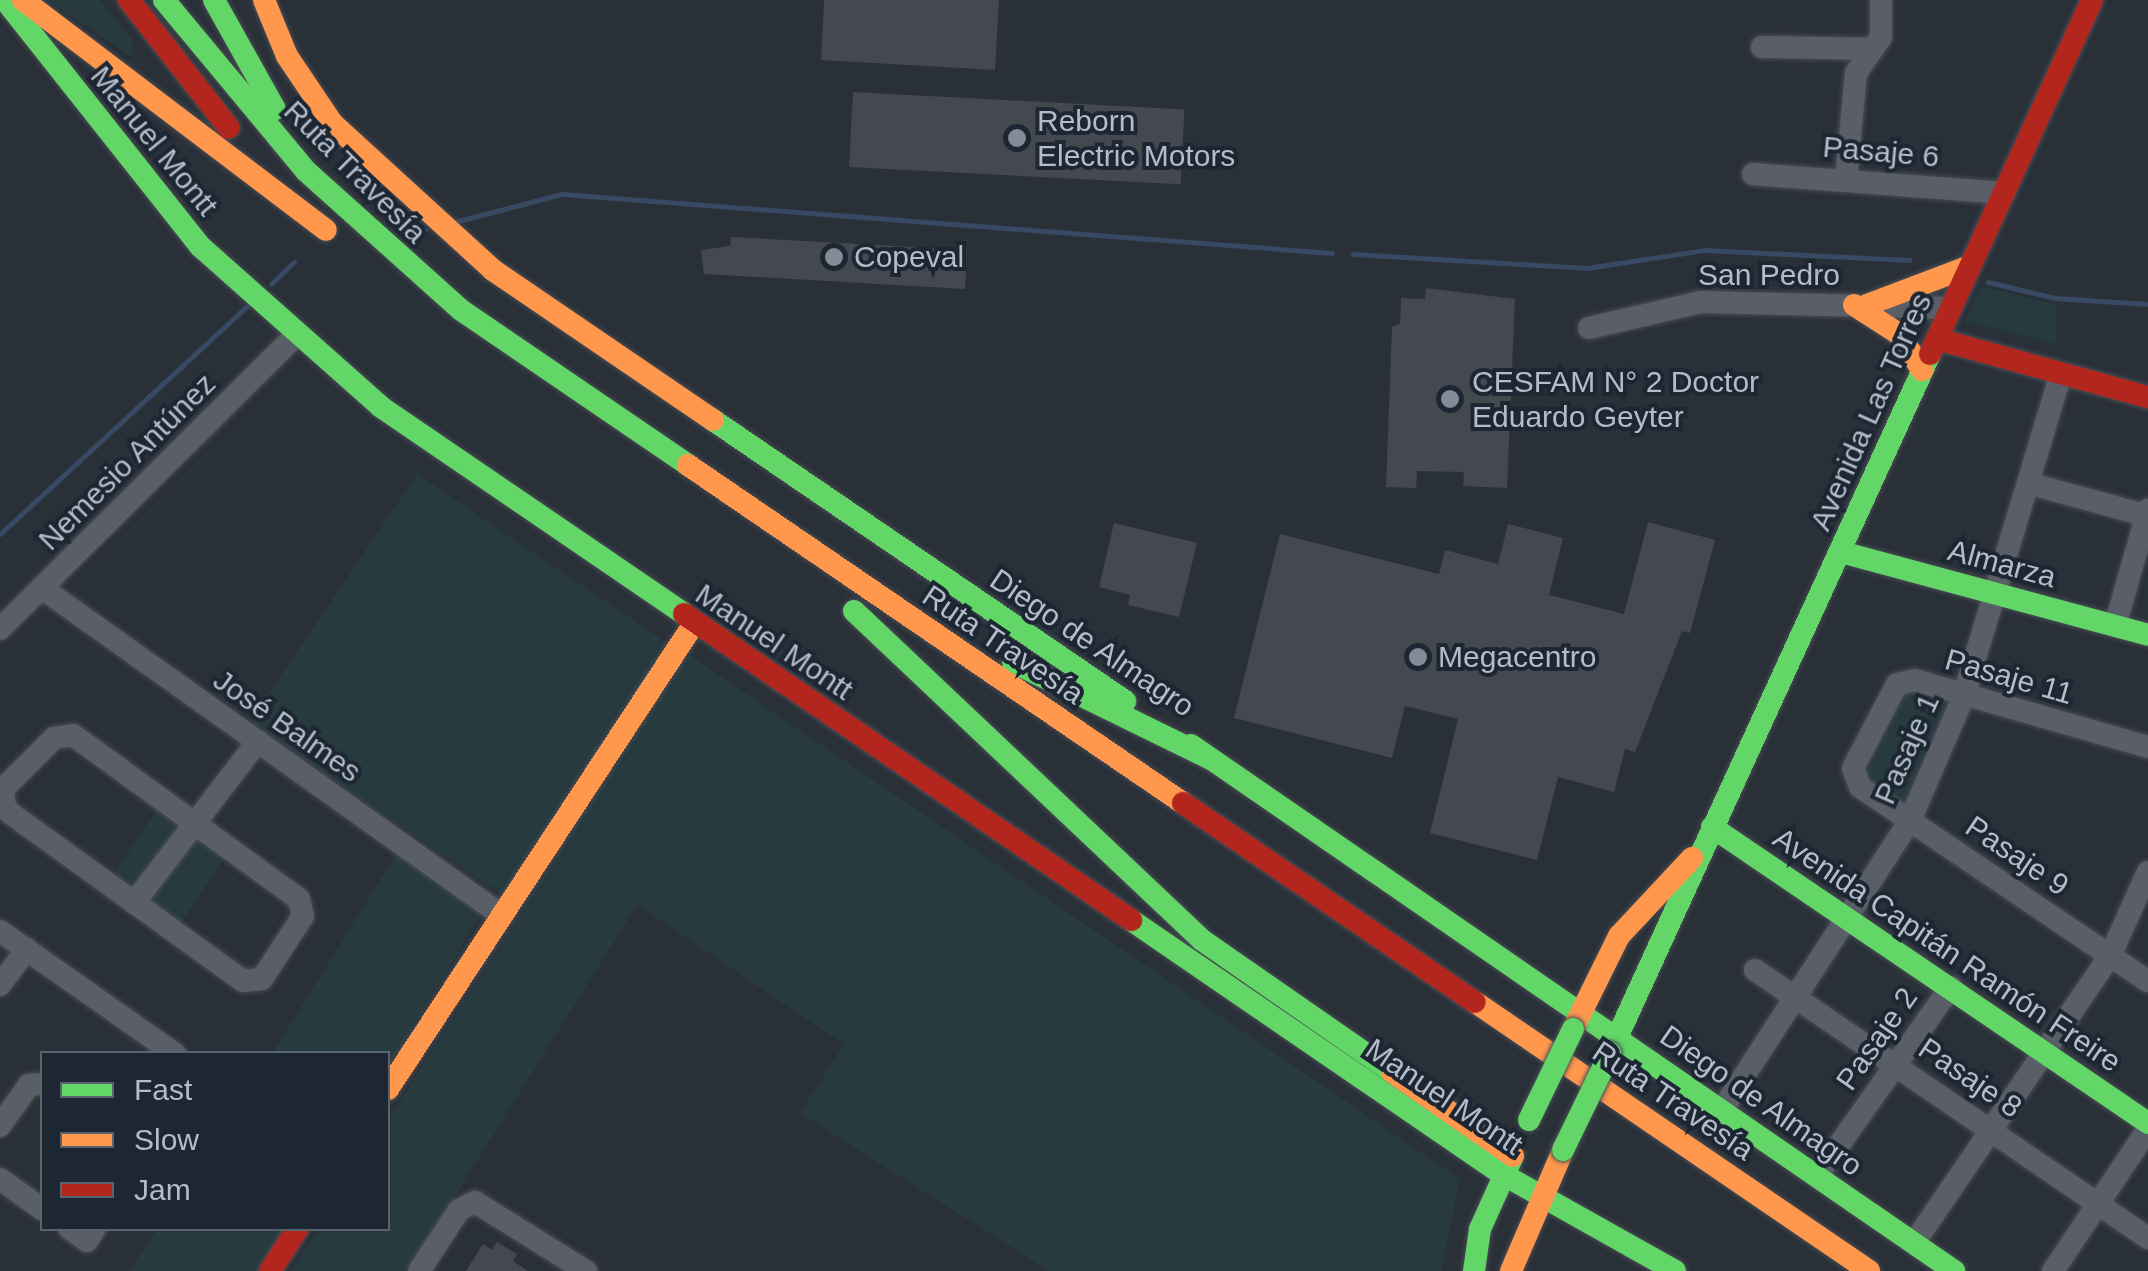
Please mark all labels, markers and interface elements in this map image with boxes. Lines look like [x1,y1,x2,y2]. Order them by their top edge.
street label: Manuel Montt [83,59,225,223]
street label: Ruta Travesía [276,93,434,251]
place label: Reborn Electric Motors [1037,103,1235,174]
marker: Reborn Electric Motors [1006,127,1028,149]
street label: Pasaje 6 [1821,129,1941,175]
place label: Copeval [854,239,964,275]
marker: Copeval [823,246,845,268]
street label: San Pedro [1698,257,1840,293]
street label: Avenida Las Torres [1802,288,1940,536]
place label: CESFAM N° 2 Doctor Eduardo Geyter [1472,364,1759,434]
street label: Nemesio Antúnez [31,366,223,558]
marker: CESFAM N° 2 Doctor Eduardo Geyter [1437,386,1463,412]
street label: Almarza [1944,532,2060,596]
street label: Diego de Almagro [982,561,1202,725]
street label: Manuel Montt [689,576,859,708]
street label: Ruta Travesía [915,578,1091,712]
place label: Megacentro [1438,639,1596,675]
street label: Pasaje 11 [1941,642,2077,712]
marker: Megacentro [1407,646,1429,668]
street label: José Balmes [206,662,368,790]
street label: Pasaje 1 [1867,688,1947,810]
street label: Pasaje 9 [1959,808,2075,904]
street label: Avenida Capitán Ramón Freire [1766,820,2128,1080]
street label: Pasaje 2 [1829,981,1925,1097]
street label: Diego de Almagro [1652,1017,1870,1185]
street label: Pasaje 8 [1912,1030,2028,1126]
street label: Manuel Montt [1359,1031,1529,1163]
street label: Ruta Travesía [1585,1034,1761,1168]
legend [40,1051,390,1231]
text: Fast [134,1073,192,1106]
text: Slow [134,1123,199,1156]
text: Jam [134,1173,191,1206]

